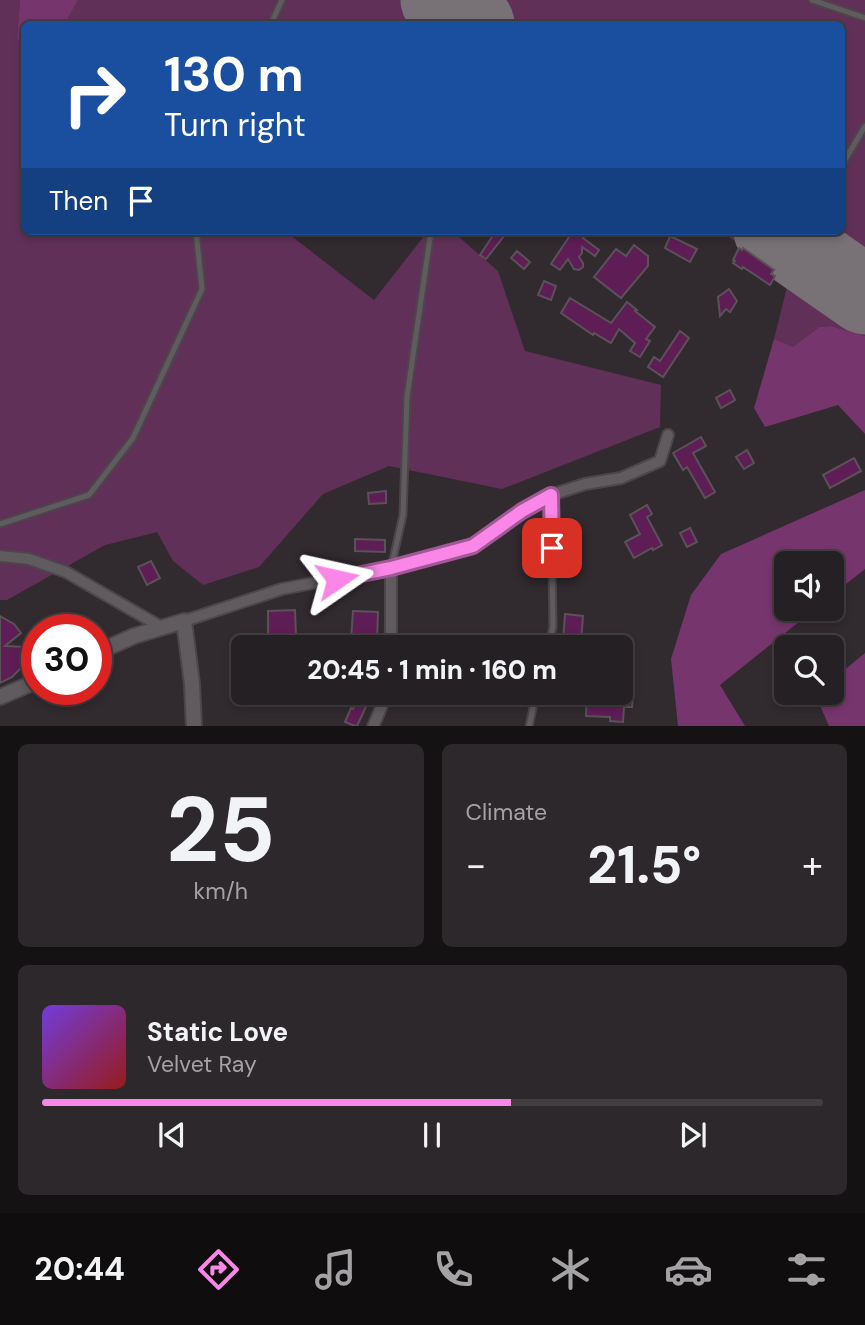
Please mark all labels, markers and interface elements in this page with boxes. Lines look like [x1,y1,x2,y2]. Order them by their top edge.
text: 130 m [164,42,304,106]
icon: right [49,49,140,140]
text: Turn right [164,104,306,146]
icon: arrive [122,182,160,220]
text: Then [49,184,108,218]
pin [522,518,582,578]
icon: arrive [533,529,571,567]
position arrow [300,542,374,616]
map controls [774,551,844,705]
button: sound [774,551,844,621]
speed limit sign: 30 [21,614,112,705]
button: search [774,635,844,705]
text: 20:45 · 1 min · 160 m [307,653,557,687]
text: 25 [166,771,275,889]
text: Climate [466,797,547,827]
text: 21.5° [587,831,701,899]
text: − [466,840,486,890]
text: + [802,840,823,890]
text: km/h [194,876,248,906]
text: Static Love [147,1015,288,1049]
text: Velvet Ray [147,1049,257,1079]
icon: previous [153,1116,191,1154]
icon: pause [413,1116,451,1154]
icon: next [674,1116,712,1154]
icon: directions [194,1245,243,1294]
icon: music [311,1245,360,1294]
icon: phone [429,1245,478,1294]
icon: climate [546,1245,595,1294]
icon: car [664,1245,713,1294]
icon: filters [782,1245,831,1294]
text: 20:44 [34,1248,125,1290]

